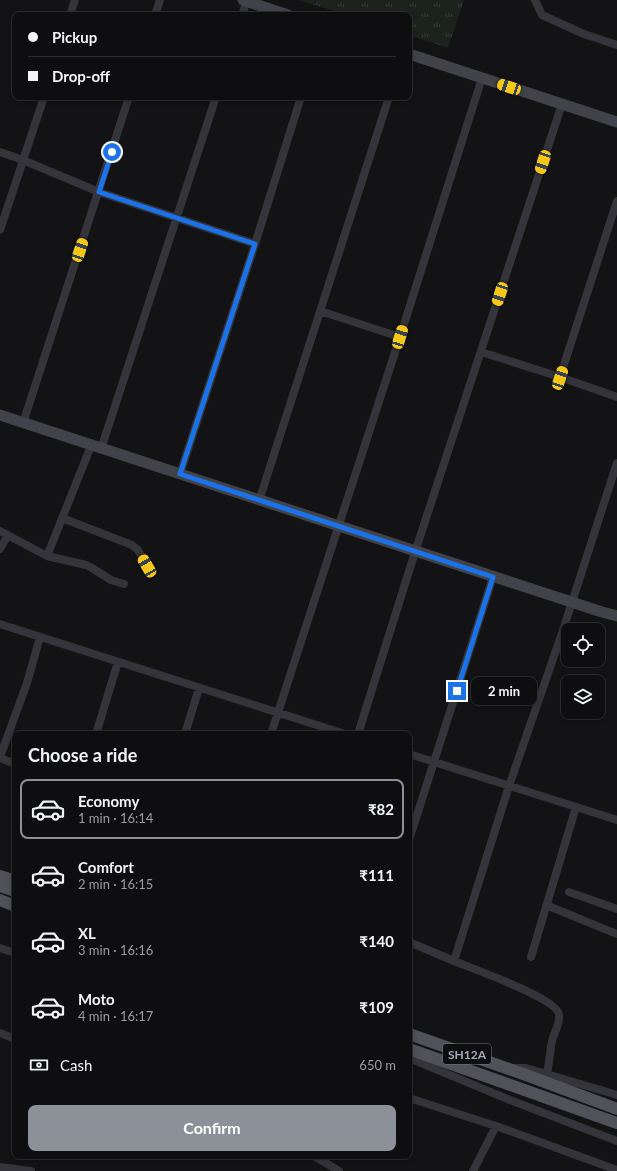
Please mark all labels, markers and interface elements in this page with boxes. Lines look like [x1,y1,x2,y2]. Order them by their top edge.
text: Pickup [52,28,97,46]
text: Drop-off [52,67,110,85]
car [496,78,522,96]
route start [103,143,121,161]
car [534,149,552,175]
car [71,237,89,263]
car [491,281,509,307]
car [391,324,409,350]
car [551,365,569,391]
car [136,553,158,579]
map controls [561,623,605,719]
button: locate [561,623,605,667]
button: layers [561,675,605,719]
callout: 2 min [471,677,537,705]
route end [448,682,466,700]
text: 2 min [488,683,520,699]
text: Choose a ride [28,744,137,766]
icon: car [30,791,66,827]
text: Economy [78,792,139,810]
text: ₹82 [368,800,394,818]
text: 1 min · 16:14 [78,810,153,826]
icon: car [30,857,66,893]
text: Comfort [78,858,134,876]
text: ₹111 [359,866,394,884]
text: 2 min · 16:15 [78,876,153,892]
icon: car [30,923,66,959]
text: XL [78,924,96,942]
text: ₹140 [359,932,394,950]
text: 3 min · 16:16 [78,942,153,958]
icon: car [30,989,66,1025]
text: Moto [78,990,115,1008]
text: ₹109 [359,998,394,1016]
text: 4 min · 16:17 [78,1008,153,1024]
road number: SH12A [443,1044,491,1064]
icon: cash [28,1054,50,1076]
text: Cash [60,1056,92,1074]
text: 650 m [359,1057,396,1073]
button: Confirm [28,1105,396,1151]

